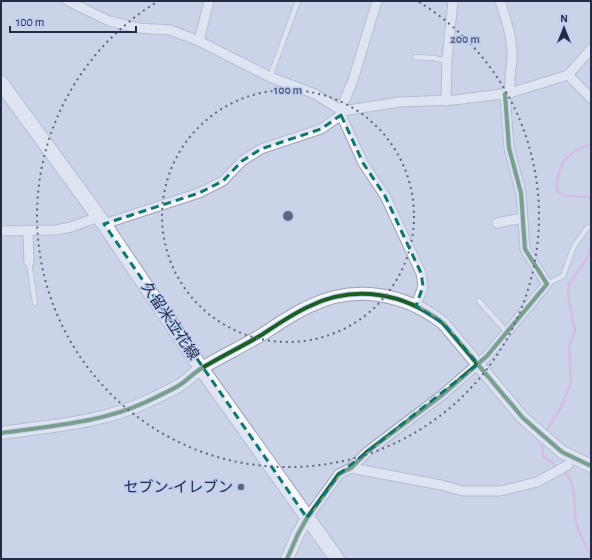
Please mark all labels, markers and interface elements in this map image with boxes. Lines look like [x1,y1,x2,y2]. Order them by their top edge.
scale bar [10,8,136,34]
north arrow [544,8,584,48]
text: N [560,13,568,24]
text: 100 m [16,16,44,28]
text: 200 m [450,33,480,45]
text: 100 m [274,84,302,96]
centre of rings [281,209,295,223]
street label: 久留米立花線 [139,279,202,363]
place label: セブン-イレブン [123,479,233,495]
marker: セブン-イレブン [236,482,246,492]

